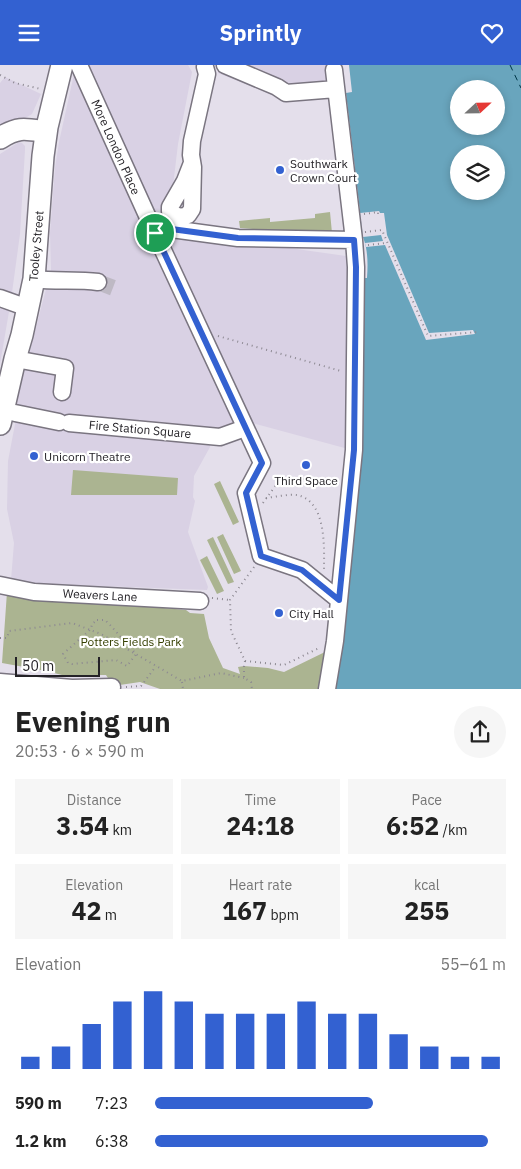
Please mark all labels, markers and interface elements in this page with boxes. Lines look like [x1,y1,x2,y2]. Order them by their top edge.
text: Sprintly [219,18,302,47]
icon: menu [15,19,43,47]
icon: heart [478,19,506,47]
north arrow [450,80,505,135]
map controls [450,80,505,200]
street label: More London Place [88,97,144,197]
button: layers [450,145,505,200]
place label: Southwark Crown Court [290,156,357,185]
marker: Southwark Crown Court [274,164,286,176]
street label: Tooley Street [25,210,47,282]
pin [134,212,176,254]
icon: arrive [141,219,169,247]
street label: Fire Station Square [88,417,192,441]
place label: Unicorn Theatre [44,449,131,464]
marker: Unicorn Theatre [28,450,40,462]
marker: Third Space [300,459,312,471]
place label: Third Space [274,473,338,488]
street label: Weavers Lane [62,586,138,604]
place label: City Hall [289,606,334,621]
marker: City Hall [273,607,285,619]
park label: Potters Fields Park [80,634,182,649]
scale bar [15,654,100,677]
text: 50 m [22,657,54,675]
text: Evening run [15,703,171,740]
button: share [454,706,506,758]
text: 20:53 · 6 × 590 m [15,741,144,761]
text: Distance [67,791,121,809]
text: Time [245,791,276,809]
text: Pace [412,791,442,809]
text: 3.54 [56,809,109,842]
text: 24:18 [226,809,295,842]
text: 6:52 [386,809,439,842]
text: km [109,821,132,839]
text: /km [439,821,468,839]
text: Elevation [65,876,123,894]
text: Heart rate [229,876,292,894]
text: kcal [414,876,440,894]
text: 42 [71,894,101,927]
text: 167 [222,894,267,927]
text: 255 [404,894,449,927]
text: m [101,906,117,924]
text: bpm [267,906,299,924]
text: Elevation [15,954,81,974]
text: 55–61 m [440,954,506,974]
text: 590 m [15,1093,62,1113]
text: 7:23 [95,1093,128,1113]
text: 1.2 km [15,1131,66,1151]
text: 6:38 [95,1131,128,1151]

